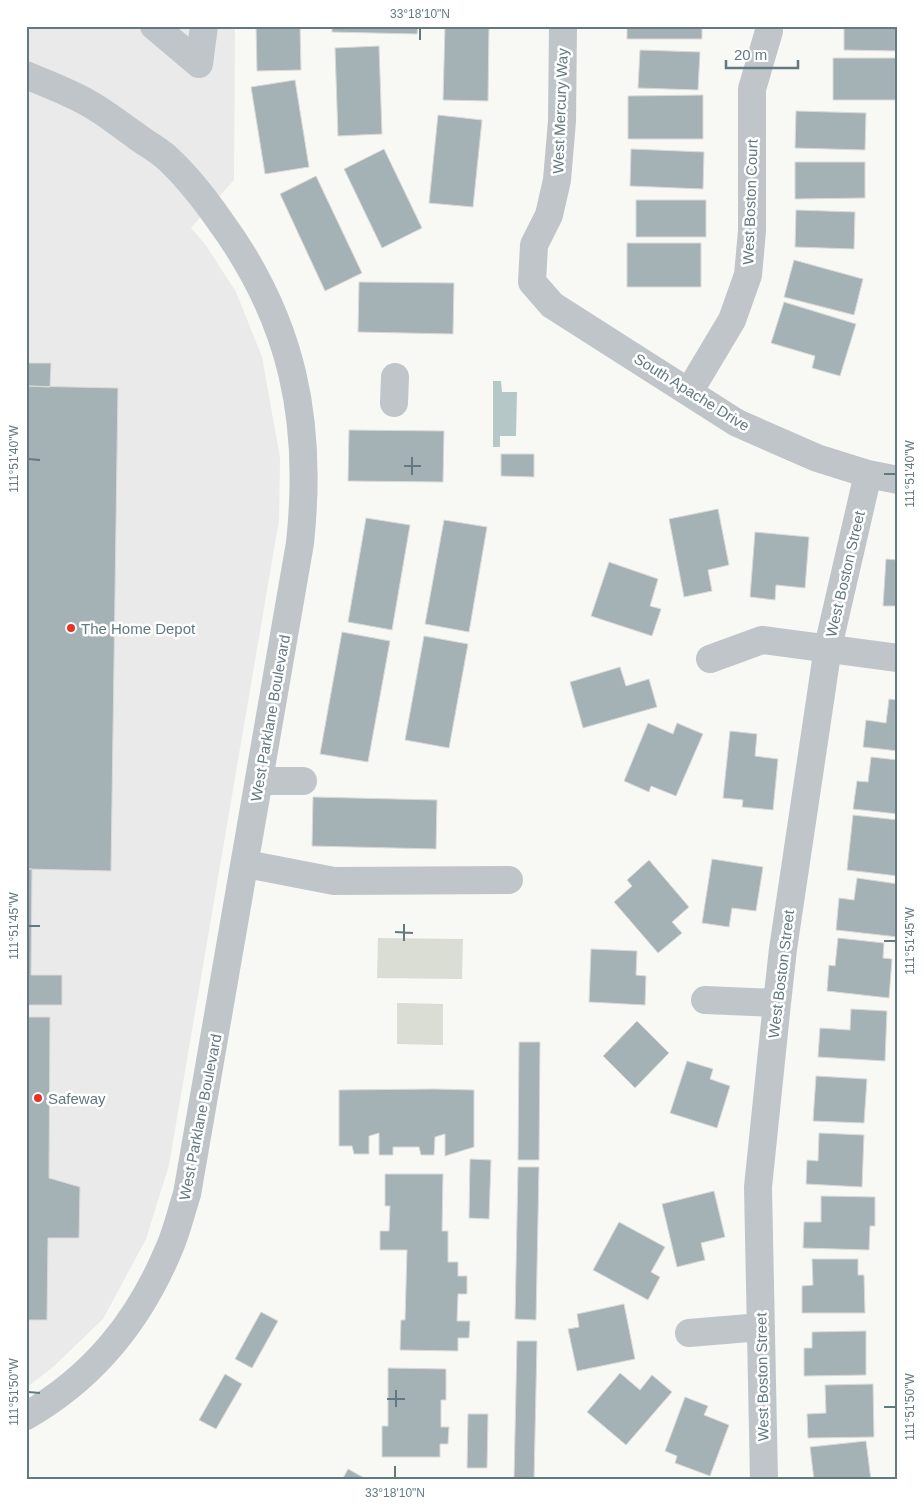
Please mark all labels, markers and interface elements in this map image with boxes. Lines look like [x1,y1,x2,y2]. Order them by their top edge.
text: 33°18'10"N [390,7,450,21]
scale bar [726,38,799,70]
text: 20 m [734,46,767,63]
street label: West Mercury Way [549,47,571,174]
street label: West Boston Court [739,138,761,265]
street label: South Apache Drive [631,350,753,434]
text: 111°51'40"W [7,425,21,493]
text: 111°51'40"W [903,440,917,508]
street label: West Boston Street [822,508,868,639]
place label: The Home Depot [81,620,196,637]
marker: The Home Depot [65,622,77,634]
street label: West Parklane Boulevard [247,633,293,803]
text: 111°51'45"W [7,892,21,960]
text: 111°51'45"W [903,907,917,975]
street label: West Boston Street [765,908,797,1039]
street label: West Parklane Boulevard [176,1032,224,1202]
place label: Safeway [48,1090,106,1107]
marker: Safeway [32,1092,44,1104]
street label: West Boston Street [752,1312,772,1442]
text: 111°51'50"W [7,1358,21,1426]
text: 111°51'50"W [903,1373,917,1441]
text: 33°18'10"N [365,1486,425,1500]

